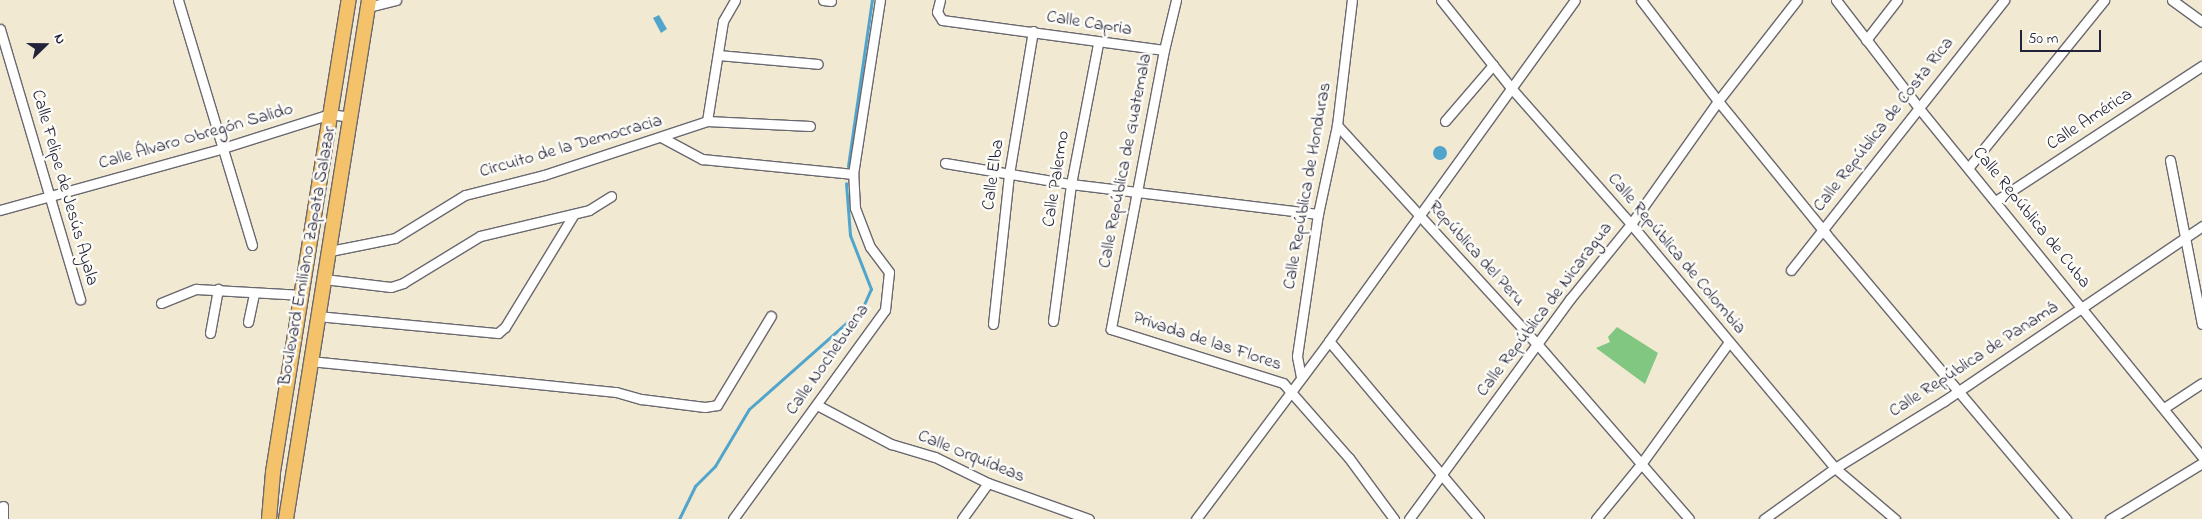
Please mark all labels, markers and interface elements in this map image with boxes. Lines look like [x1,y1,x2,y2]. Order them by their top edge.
street label: Calle Capria [1045,7,1133,41]
north arrow [20,20,70,70]
scale bar [2022,20,2103,52]
text: 50 m [2028,28,2058,50]
text: N [48,31,71,48]
street label: Calle República de Costa Rica [1809,33,1959,217]
street label: Calle República de Guatemala [1095,52,1157,270]
street label: Calle República de Honduras [1279,81,1337,291]
street label: Calle América [2043,84,2137,156]
street label: Calle Felipe de Jesús Ayala [26,88,102,288]
street label: Calle Álvaro Obregón Salido [96,99,296,175]
street label: Circuito de la Democracia [477,111,665,183]
street label: Boulevard Emiliano Zapata Salazar [275,125,341,387]
street label: Calle Palermo [1039,129,1075,229]
street label: Calle Elba [978,138,1010,212]
street label: Calle República de Cuba [1967,143,2095,293]
street label: Calle República de Colombia [1602,169,1750,339]
street label: República del Peru [1423,197,1529,311]
street label: Calle República de Nicaragua [1472,219,1618,401]
street label: Calle República de Panamá [1885,297,2063,423]
street label: Calle Nochebuena [782,300,874,420]
street label: Privada de las Flores [1130,308,1284,376]
street label: Calle Orquídeas [914,426,1028,488]

